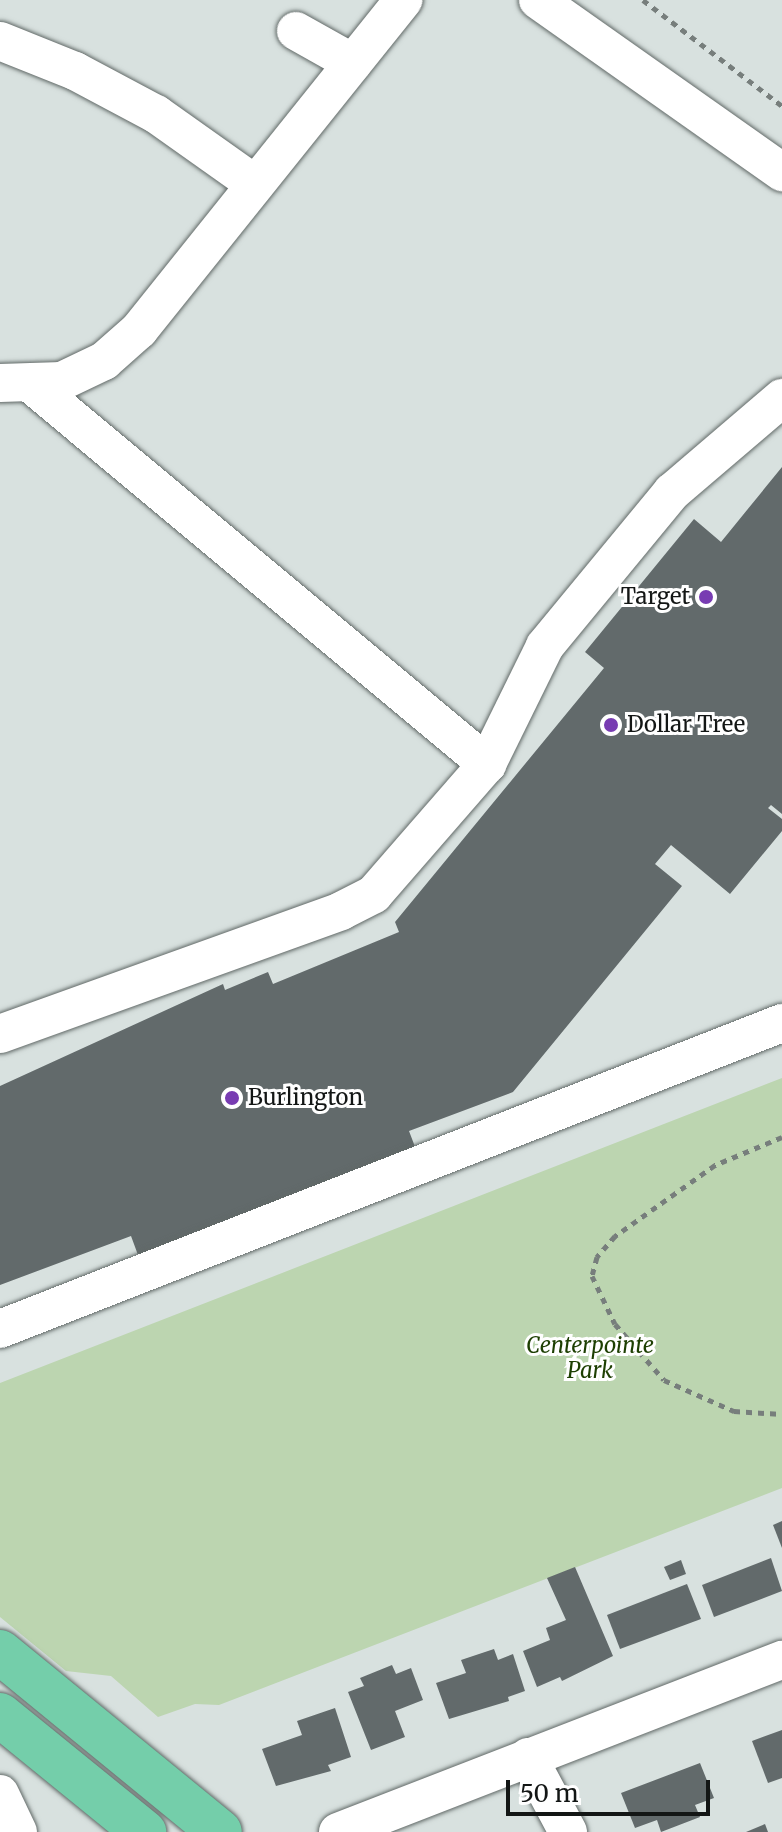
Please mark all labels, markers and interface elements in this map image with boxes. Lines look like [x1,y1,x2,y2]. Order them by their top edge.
place label: Target [621,584,690,610]
marker: Target [697,588,715,606]
place label: Dollar Tree [627,712,745,738]
marker: Dollar Tree [602,716,620,734]
place label: Burlington [248,1085,363,1111]
marker: Burlington [223,1089,241,1107]
park label: Centerpointe Park [526,1332,654,1384]
scale bar [510,1764,714,1814]
text: 50 m [520,1778,579,1809]

